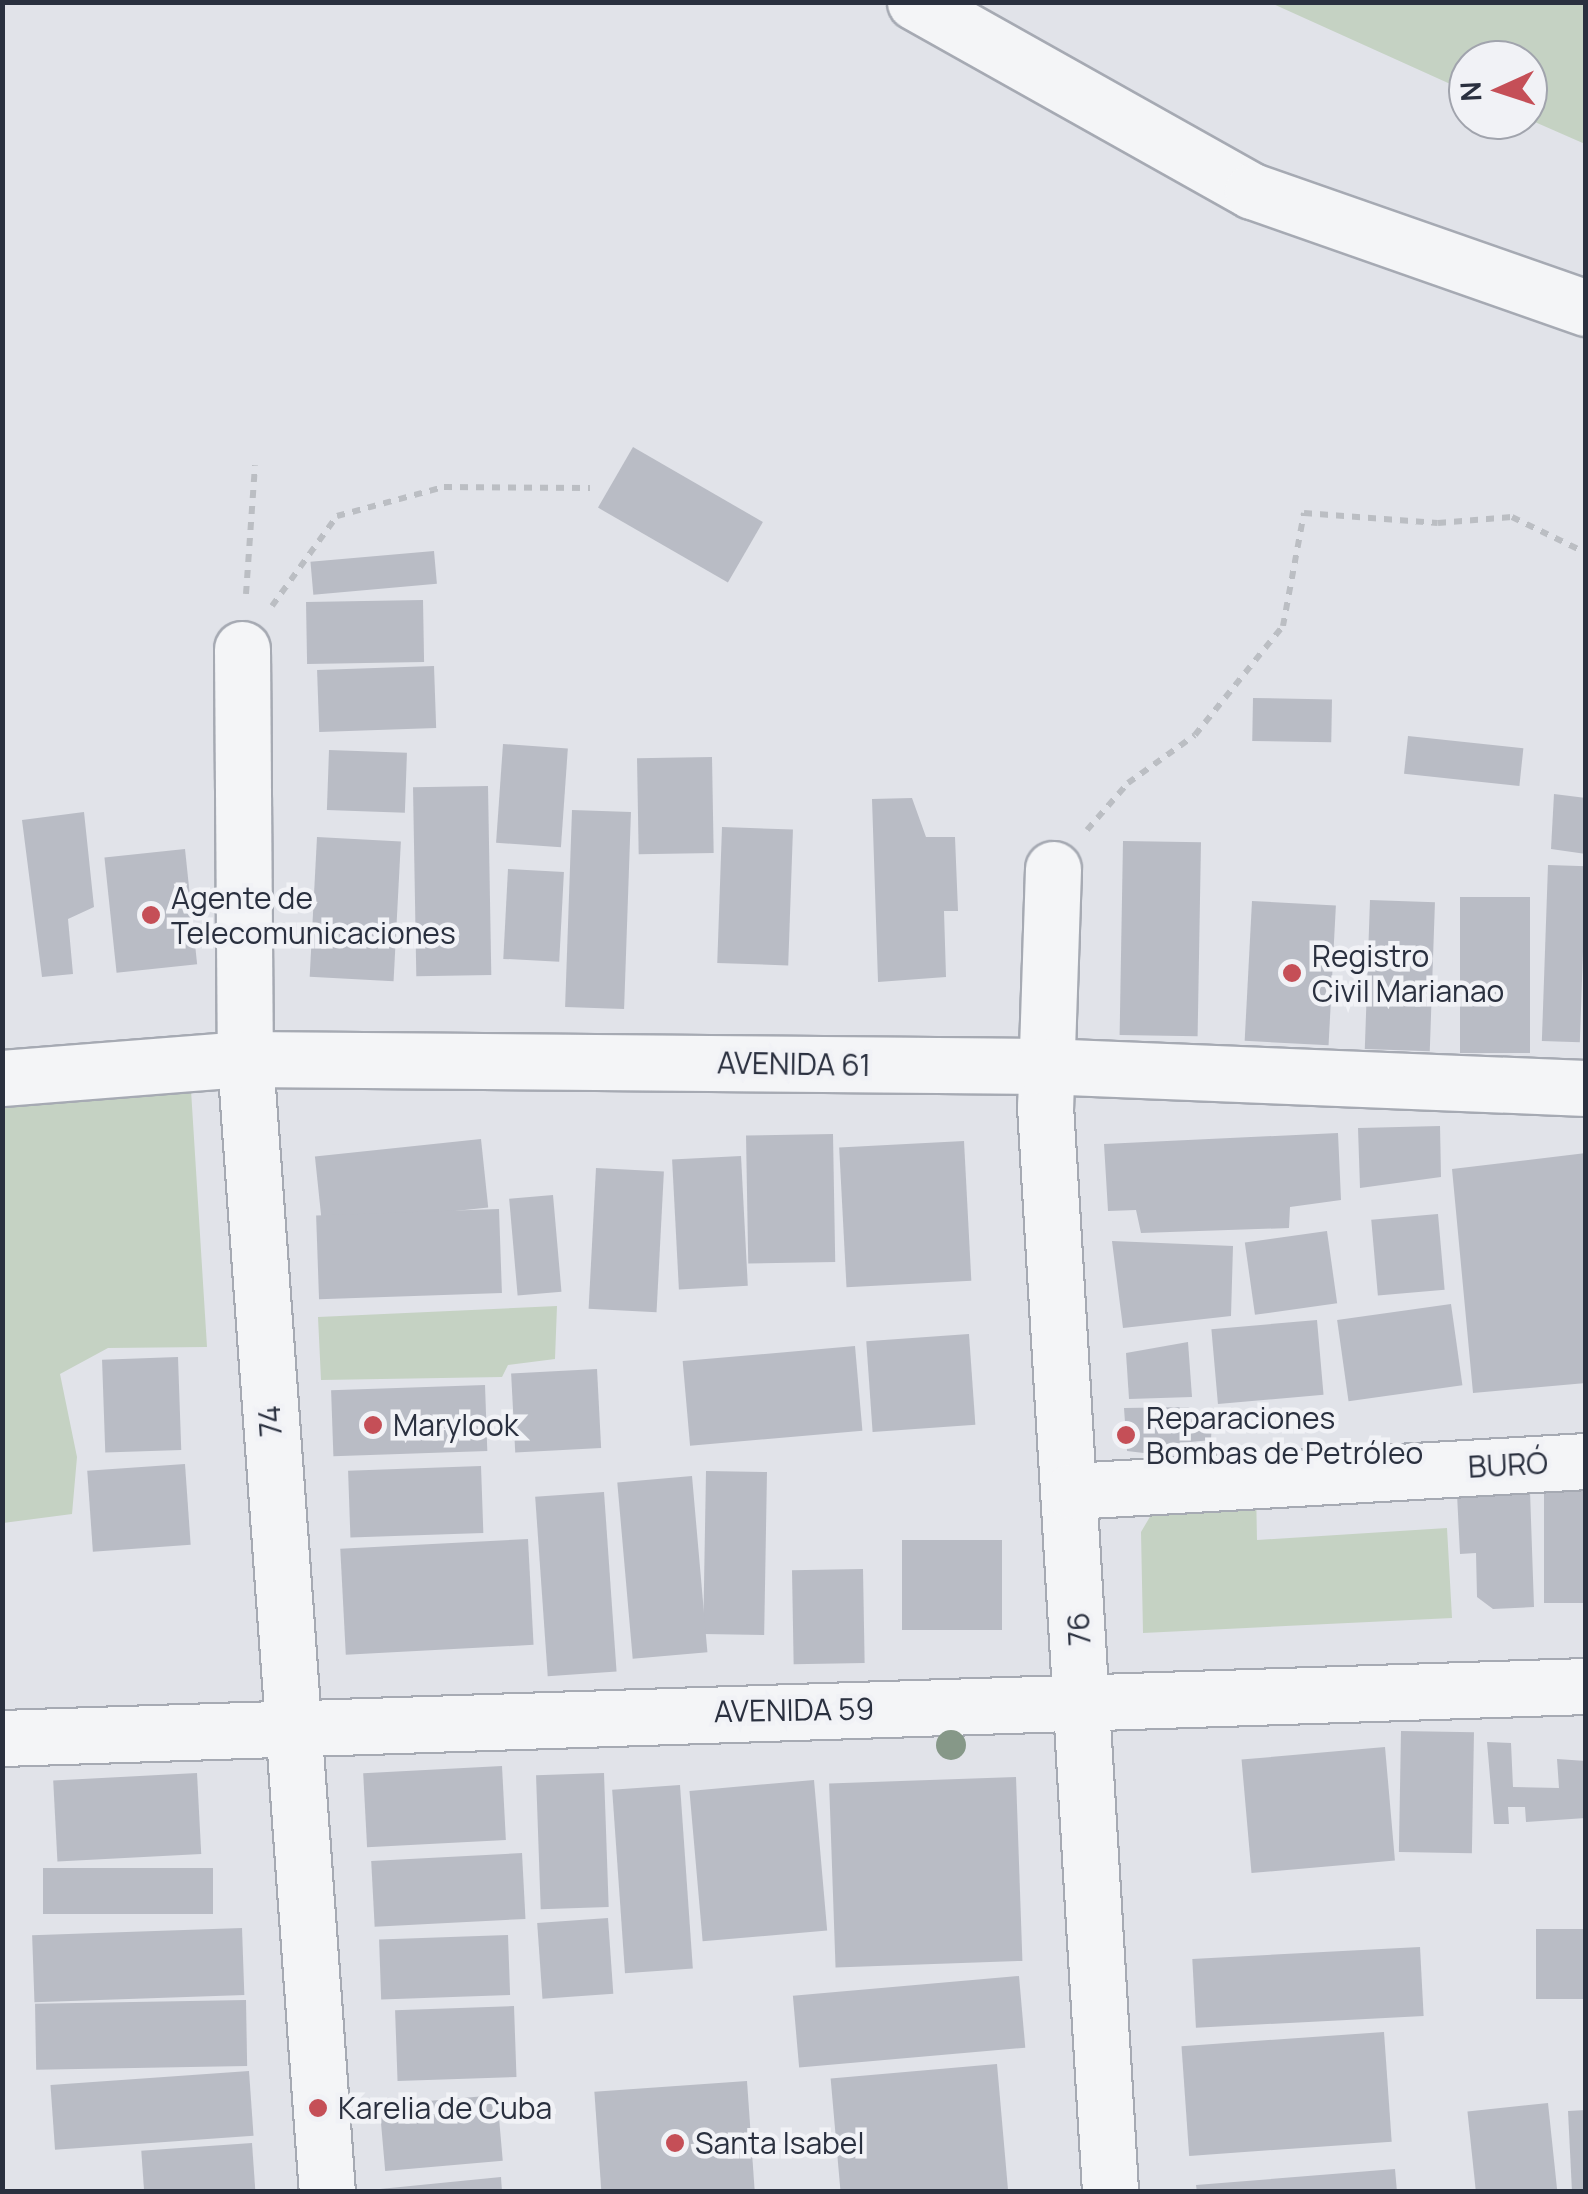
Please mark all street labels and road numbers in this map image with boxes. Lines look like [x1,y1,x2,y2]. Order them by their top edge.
street label: AVENIDA 61 [717,1045,871,1083]
street label: 74 [251,1404,289,1438]
street label: BURÓ [1467,1445,1549,1485]
street label: 76 [1060,1611,1098,1647]
street label: AVENIDA 59 [714,1691,874,1729]

